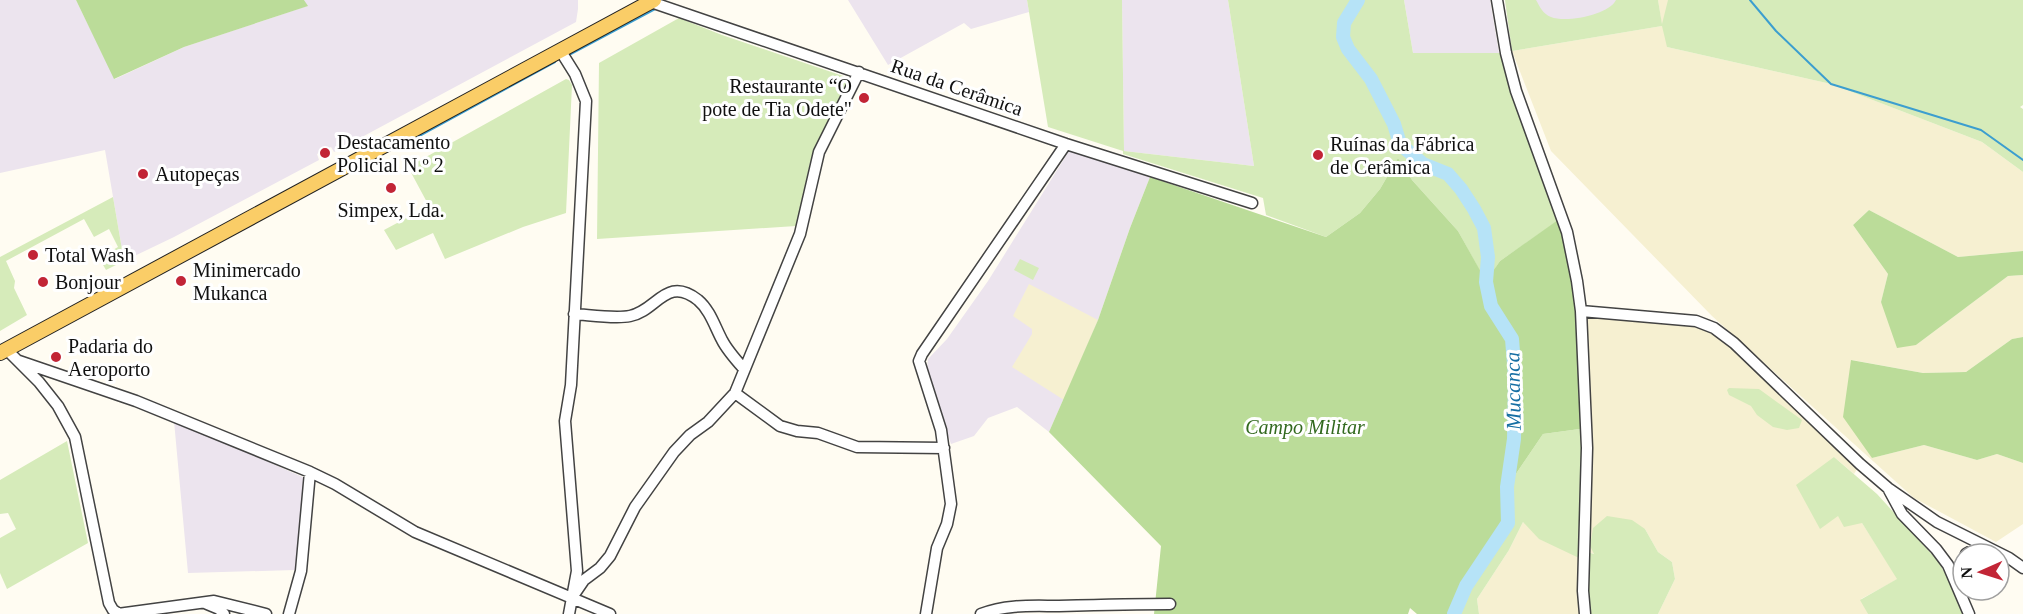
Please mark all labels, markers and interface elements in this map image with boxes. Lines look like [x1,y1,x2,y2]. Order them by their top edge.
street label: Rua da Cerâmica [888,54,1026,120]
place label: Restaurante “O pote de Tia Odete" [702,75,852,121]
marker: Restaurante “O pote de Tia Odete" [857,91,871,105]
place label: Destacamento Policial N.º 2 [337,131,450,176]
place label: Ruínas da Fábrica de Cerâmica [1330,133,1475,178]
marker: Destacamento Policial N.º 2 [318,146,332,160]
marker: Ruínas da Fábrica de Cerâmica [1311,148,1325,162]
place label: Autopeças [155,163,240,186]
marker: Autopeças [136,167,150,181]
marker: Simpex, Lda. [384,181,398,195]
place label: Simpex, Lda. [337,199,445,222]
place label: Total Wash [45,244,134,266]
marker: Total Wash [26,248,40,262]
place label: Minimercado Mukanca [193,259,301,304]
place label: Bonjour [55,271,121,294]
marker: Minimercado Mukanca [174,274,188,288]
marker: Bonjour [36,275,50,289]
place label: Padaria do Aeroporto [68,335,153,381]
marker: Padaria do Aeroporto [49,350,63,364]
water label: Mucanca [1500,352,1526,431]
park label: Campo Militar [1245,416,1365,439]
north arrow [1951,542,2011,602]
text: N [1958,566,1975,579]

